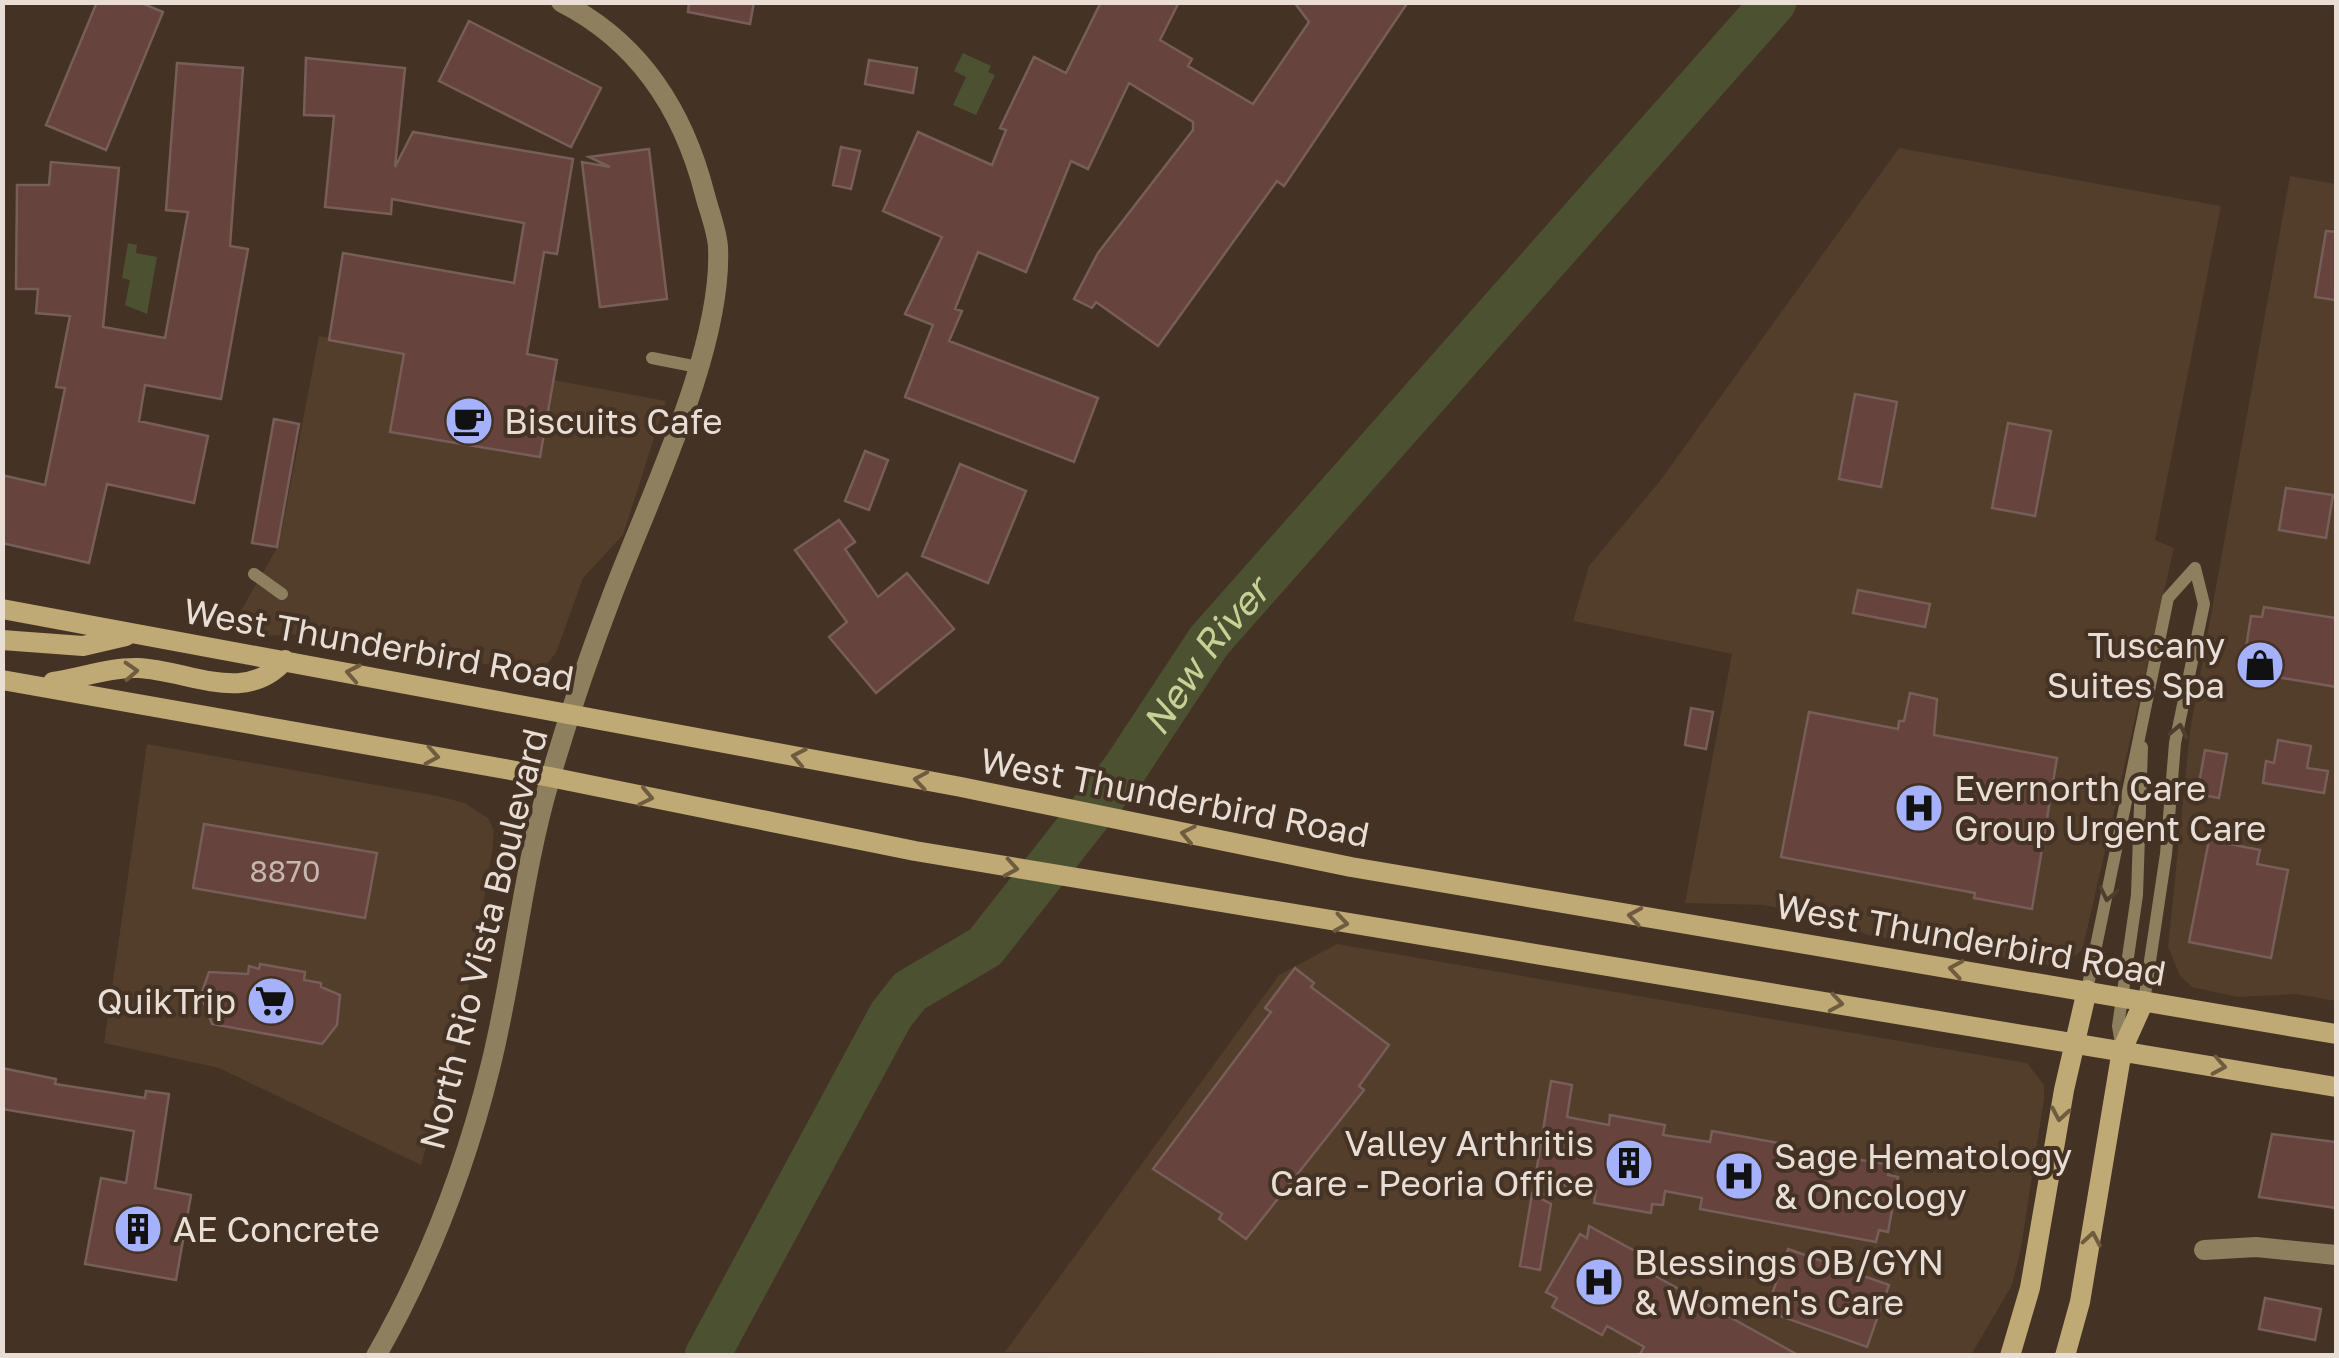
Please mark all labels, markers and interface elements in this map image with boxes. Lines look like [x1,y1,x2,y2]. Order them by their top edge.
cafe icon: Biscuits Cafe [443,395,495,447]
place label: Biscuits Cafe [504,400,723,442]
water label: New River [1131,564,1281,743]
street label: West Thunderbird Road [181,589,577,699]
place label: Tuscany Suites Spa [2047,624,2225,706]
shop icon: Tuscany Suites Spa [2234,639,2286,691]
one-way arrow [123,661,139,682]
one-way arrow [345,663,362,684]
one-way arrow [2167,723,2188,740]
street label: North Rio Vista Boulevard [410,724,556,1154]
street label: West Thunderbird Road [977,739,1373,855]
one-way arrow [423,745,440,766]
one-way arrow [790,748,807,769]
place label: Evernorth Care Group Urgent Care [1954,767,2266,849]
one-way arrow [912,771,929,792]
hospital icon: Evernorth Care Group Urgent Care [1893,782,1945,834]
one-way arrow [637,785,654,806]
one-way arrow [1180,824,1197,845]
house number: 8870 [249,853,321,889]
one-way arrow [1003,857,1019,878]
street label: West Thunderbird Road [1773,884,2169,994]
one-way arrow [2099,886,2120,903]
one-way arrow [1627,906,1644,927]
one-way arrow [1333,912,1349,933]
one-way arrow [1948,959,1964,980]
supermarket icon: QuikTrip [245,975,297,1027]
place label: QuikTrip [97,980,236,1022]
one-way arrow [1827,991,1844,1012]
one-way arrow [2210,1055,2227,1076]
one-way arrow [2050,1106,2071,1122]
place label: Valley Arthritis Care - Peoria Office [1270,1122,1594,1204]
place label: Sage Hematology & Oncology [1774,1135,2072,1217]
building icon: Valley Arthritis Care - Peoria Office [1603,1137,1655,1189]
hospital icon: Sage Hematology & Oncology [1713,1150,1765,1202]
building icon: AE Concrete [112,1203,164,1255]
place label: AE Concrete [173,1208,380,1250]
one-way arrow [2081,1231,2102,1247]
place label: Blessings OB/GYN & Women's Care [1634,1241,1944,1323]
hospital icon: Blessings OB/GYN & Women's Care [1573,1256,1625,1308]

